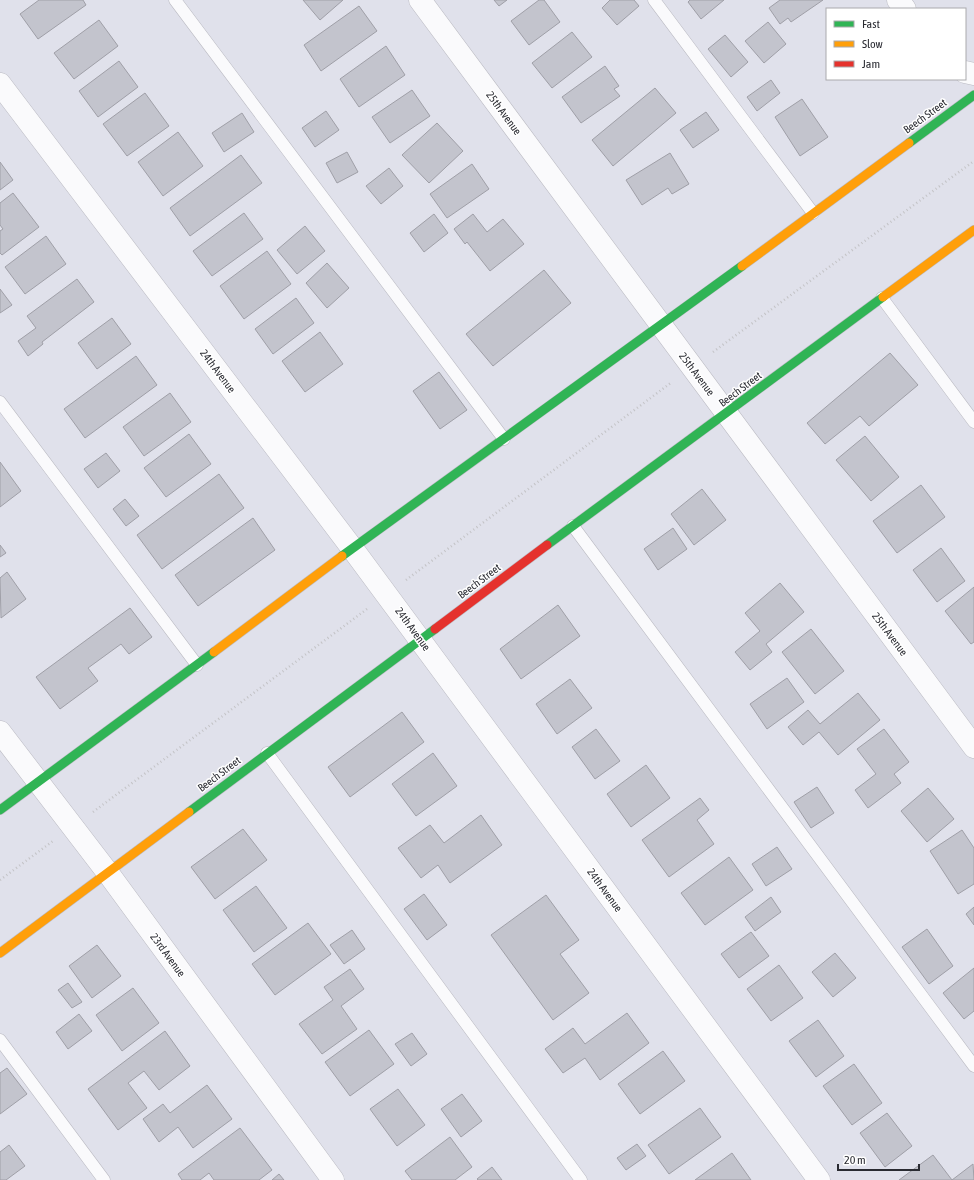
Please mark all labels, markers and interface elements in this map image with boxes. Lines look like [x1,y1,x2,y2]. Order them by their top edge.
legend [826,8,966,80]
text: Fast [862,17,880,31]
text: Slow [862,37,883,51]
text: Jam [862,57,880,71]
street label: 25th Avenue [484,89,524,137]
street label: Beech Street [901,96,949,136]
street label: 24th Avenue [198,347,238,395]
street label: 25th Avenue [677,350,717,398]
street label: Beech Street [716,369,764,409]
street label: Beech Street [455,561,503,601]
street label: 24th Avenue [393,605,433,653]
street label: 25th Avenue [870,610,910,658]
street label: Beech Street [195,754,243,794]
street label: 24th Avenue [585,866,625,914]
street label: 23rd Avenue [148,931,188,979]
scale bar [838,1146,919,1172]
text: 20 m [844,1153,866,1167]

